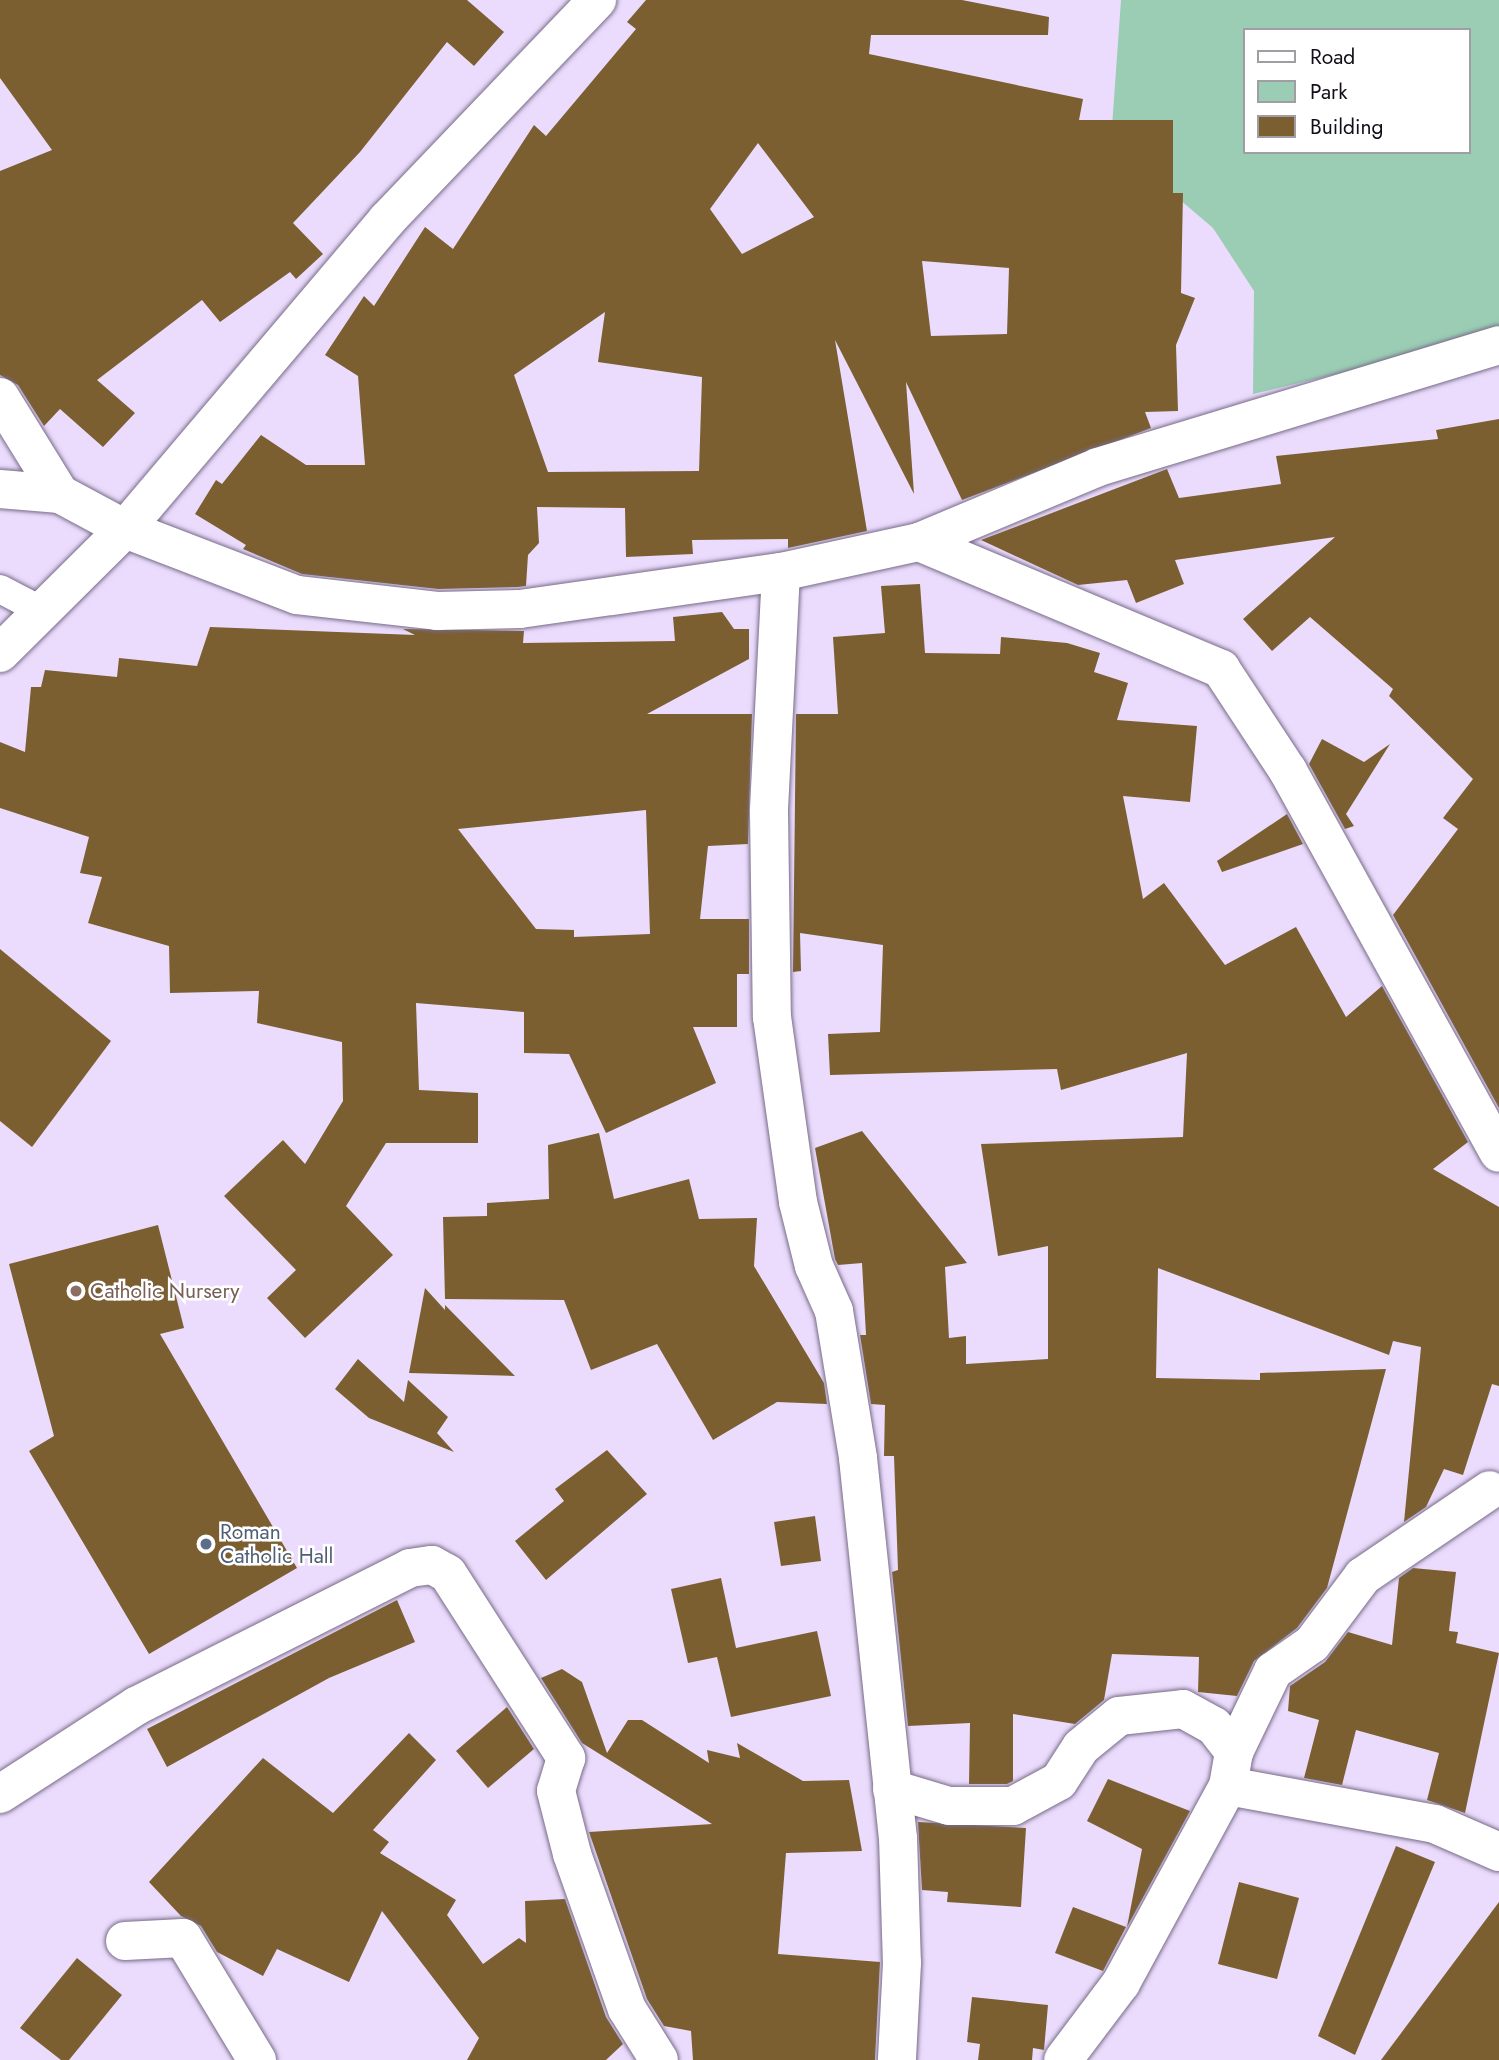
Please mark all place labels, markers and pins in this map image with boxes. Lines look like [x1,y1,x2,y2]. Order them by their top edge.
place label: Catholic Nursery [90,1278,239,1304]
marker: Catholic Nursery [68,1283,84,1299]
place label: Roman Catholic Hall [220,1519,333,1569]
marker: Roman Catholic Hall [198,1536,214,1552]

